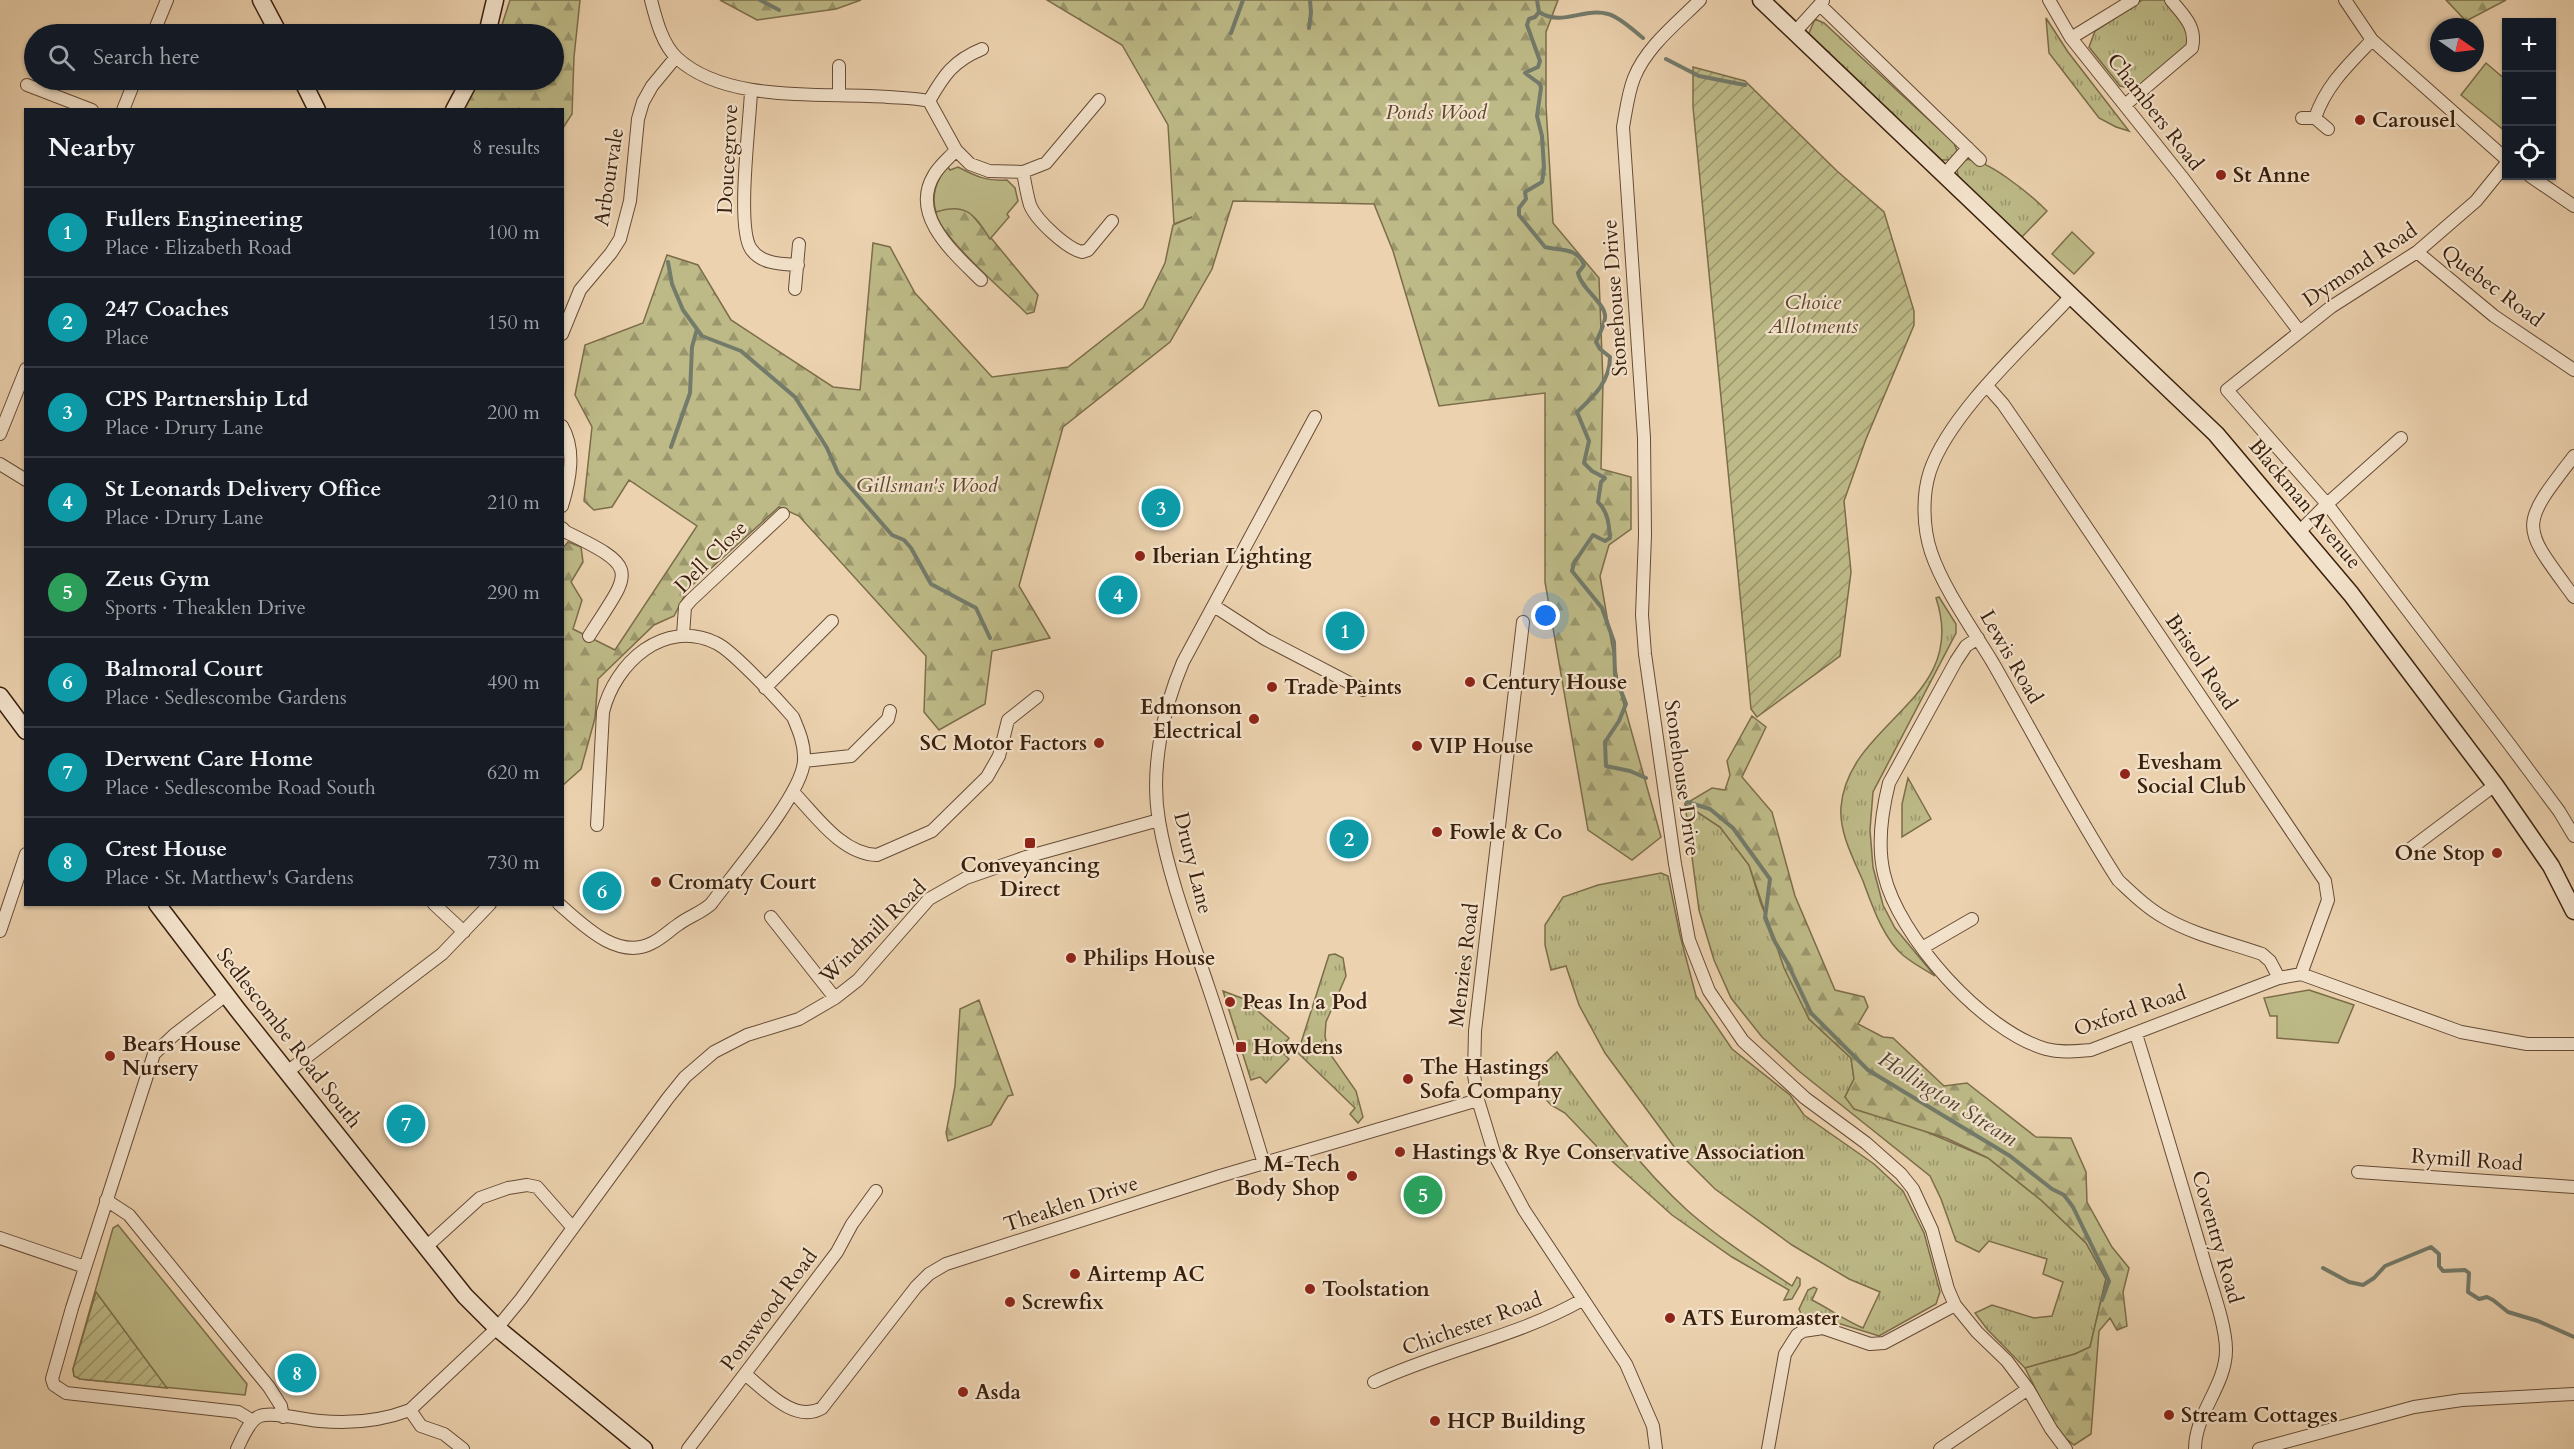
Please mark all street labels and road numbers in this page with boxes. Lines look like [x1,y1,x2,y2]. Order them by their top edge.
street label: Chambers Road [2100,47,2210,177]
street label: Doucegrove [711,103,745,215]
street label: Arbourvale [587,126,631,228]
street label: Dymond Road [2297,216,2423,314]
street label: Stonehouse Drive [1595,218,1635,378]
street label: Quebec Road [2435,238,2549,334]
street label: Blackman Avenue [2242,433,2368,575]
street label: Dell Close [668,514,754,600]
street label: Lewis Road [1972,605,2050,709]
street label: Bristol Road [2158,608,2244,716]
street label: Stonehouse Drive [1657,698,1707,858]
street label: Drury Lane [1166,809,1220,917]
street label: Windmill Road [812,874,933,991]
street label: Menzies Road [1442,901,1486,1029]
street label: Sedlescombe Road South [209,942,369,1135]
street label: Oxford Road [2070,978,2190,1044]
street label: Rymill Road [2410,1142,2524,1178]
street label: Coventry Road [2184,1167,2250,1307]
street label: Theaklen Drive [1000,1169,1142,1239]
street label: Ponswood Road [714,1243,824,1377]
street label: Chichester Road [1398,1285,1546,1363]

